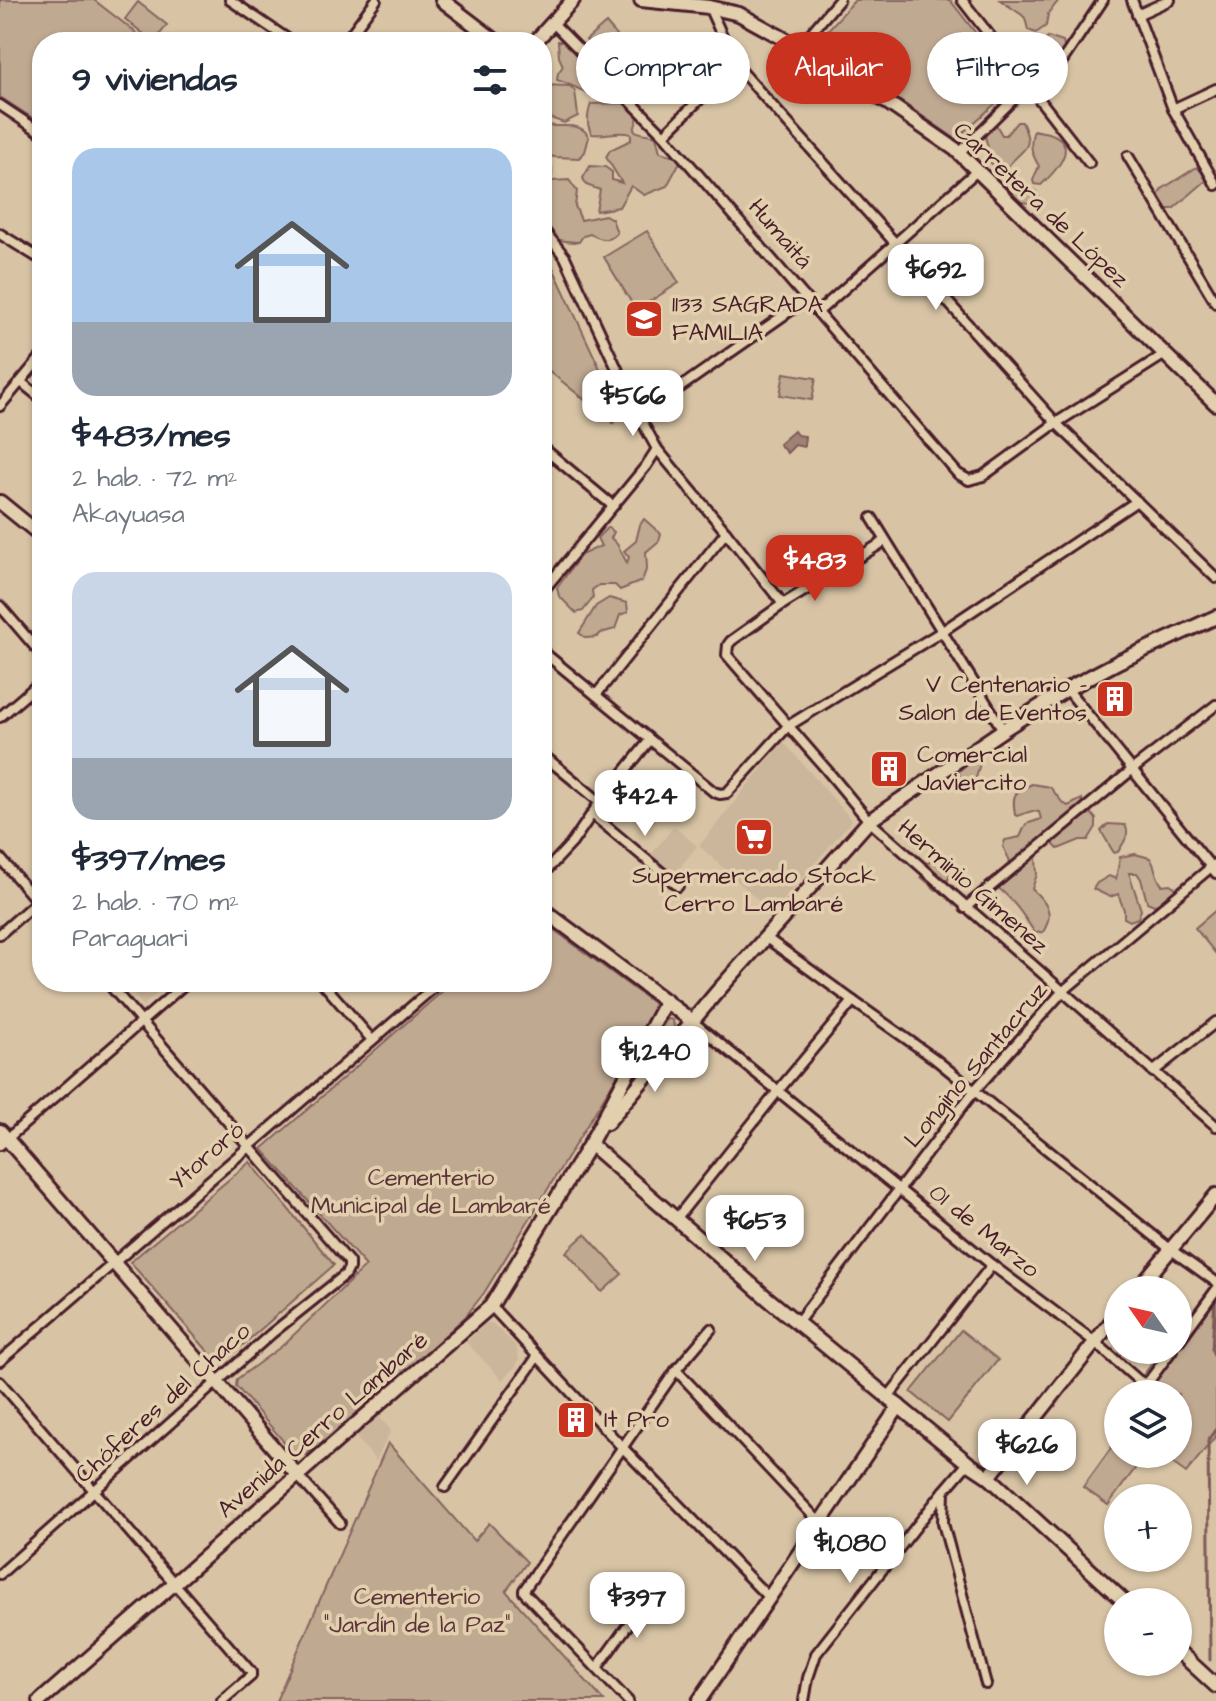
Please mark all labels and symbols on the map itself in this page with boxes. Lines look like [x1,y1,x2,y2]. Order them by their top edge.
street label: Carretera de López [945,114,1137,296]
street label: Humaitá [740,191,820,277]
pin: $692 [889,244,983,312]
place label: 1133 SAGRADA FAMILIA [672,288,823,350]
school or university icon: 1133 SAGRADA FAMILIA [623,298,665,340]
pin: $566 [586,370,680,438]
pin: $483 [768,535,862,603]
place label: V Centenario - Salon de Eventos [899,668,1088,730]
building icon: V Centenario - Salon de Eventos [1094,678,1136,720]
place label: Comercial Javiercito [917,738,1027,800]
building icon: Comercial Javiercito [868,748,910,790]
pin: $424 [598,770,692,838]
street label: Herminio Gimenez [890,812,1056,962]
supermarket icon: Supermercado Stock Cerro Lambaré [733,816,775,858]
place label: Supermercado Stock Cerro Lambaré [632,859,876,921]
street label: Longino Santacruz [896,975,1056,1156]
pin: $1,240 [590,1026,720,1094]
street label: Ytororó [162,1113,252,1198]
park label: Cementerio Municipal de Lambaré [311,1161,551,1223]
street label: 01 de Marzo [921,1176,1047,1287]
pin: $653 [708,1195,802,1263]
north arrow [1104,1276,1192,1364]
street label: Chóferes del Chaco [68,1314,259,1491]
street label: Avenida Cerro Lambaré [210,1324,436,1526]
building icon: It Pro [555,1399,597,1441]
place label: It Pro [604,1403,669,1437]
pin: $626 [980,1419,1074,1487]
pin: $1,080 [785,1517,915,1585]
pin: $397 [590,1572,684,1640]
park label: Cementerio "Jardín de la Paz" [324,1580,511,1642]

